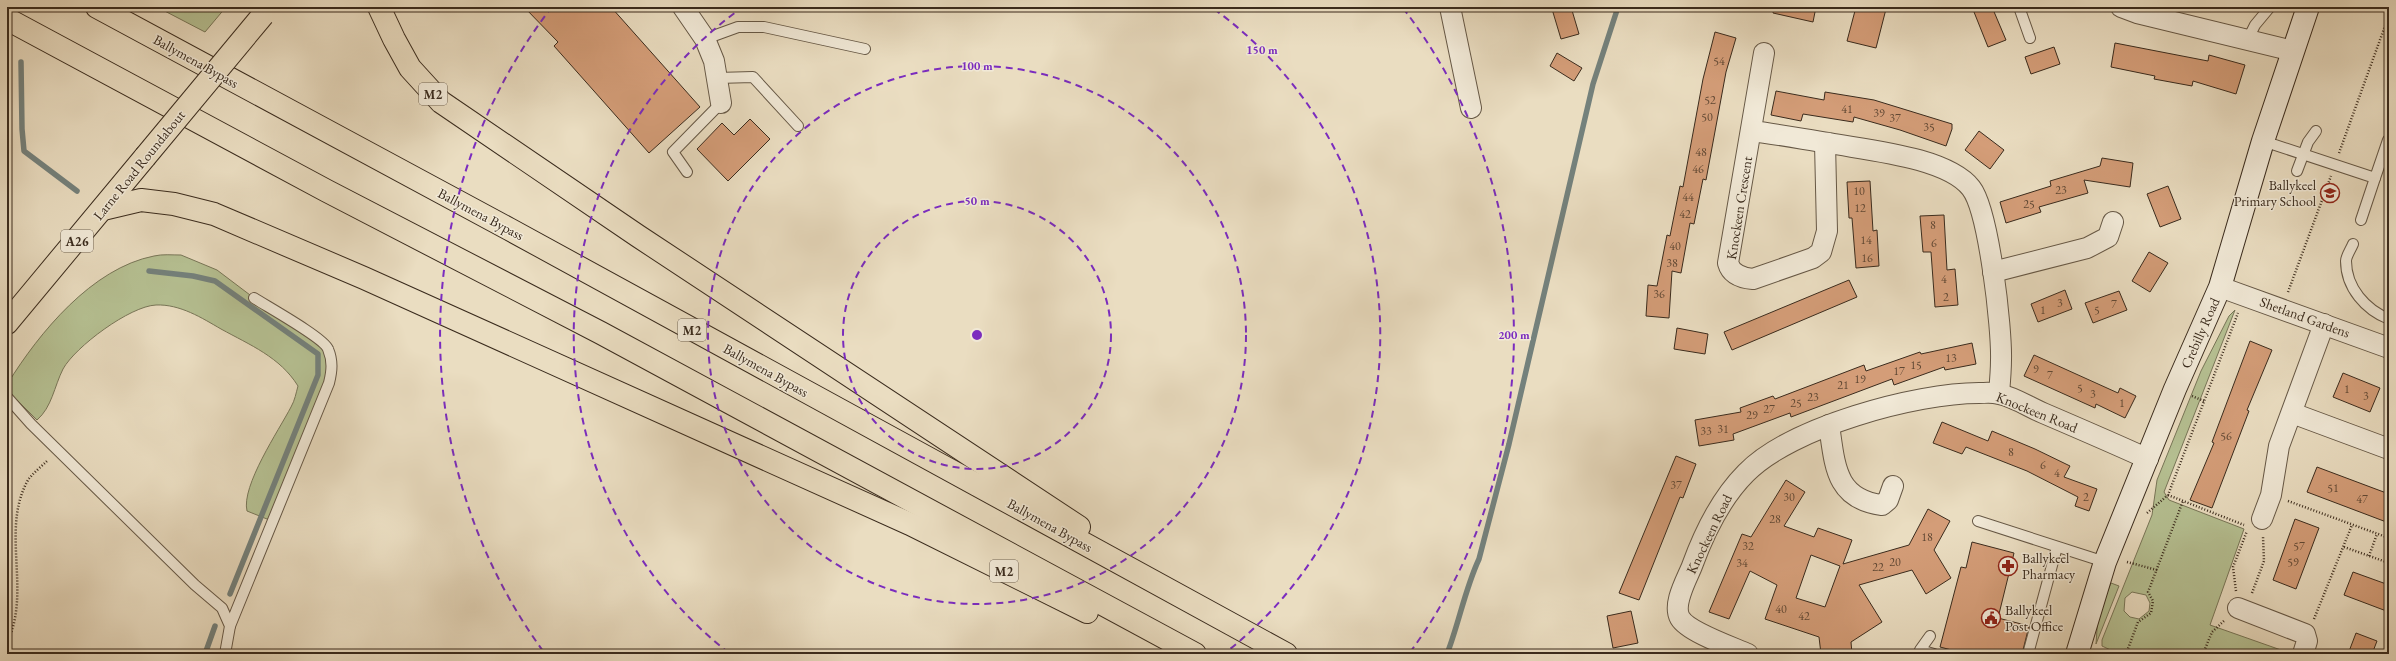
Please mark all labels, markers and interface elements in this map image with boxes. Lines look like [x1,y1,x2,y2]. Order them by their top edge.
street label: Ballymena Bypass [150,30,242,92]
text: 150 m [1246,42,1278,58]
house number: 54 [1713,53,1725,69]
text: 100 m [961,58,993,74]
road number: M2 [419,83,447,105]
house number: 52 [1704,92,1716,108]
house number: 41 [1841,101,1853,117]
house number: 39 [1873,105,1885,121]
street label: Larne Road Roundabout [89,106,189,224]
house number: 50 [1701,109,1713,125]
house number: 37 [1889,110,1901,126]
house number: 35 [1923,119,1935,135]
house number: 48 [1695,144,1707,160]
street label: Knockeen Crescent [1722,154,1756,261]
house number: 46 [1692,161,1704,177]
place label: Ballykeel Primary School [2234,176,2317,210]
house number: 23 [2055,182,2067,198]
school or university icon: Ballykeel Primary School [2319,182,2341,204]
house number: 10 [1853,183,1865,199]
street label: Ballymena Bypass [435,184,527,244]
house number: 44 [1682,189,1694,205]
text: 50 m [964,193,990,209]
house number: 25 [2023,196,2035,212]
house number: 12 [1854,200,1866,216]
house number: 42 [1679,206,1691,222]
house number: 8 [1930,217,1936,233]
road number: A26 [61,230,93,252]
house number: 14 [1860,232,1872,248]
house number: 6 [1931,235,1937,251]
house number: 40 [1669,238,1681,254]
house number: 16 [1861,250,1873,266]
house number: 38 [1666,255,1678,271]
house number: 4 [1941,271,1947,287]
house number: 36 [1653,286,1665,302]
house number: 2 [1943,289,1949,305]
street label: Shetland Gardens [2257,292,2353,342]
street label: Crebilly Road [2176,294,2224,371]
house number: 3 [2057,295,2063,311]
house number: 7 [2111,296,2117,312]
house number: 1 [2040,302,2046,318]
house number: 5 [2094,302,2100,318]
road number: M2 [678,319,706,341]
text: 200 m [1498,327,1530,343]
centre of rings [970,328,984,342]
street label: Ballymena Bypass [720,339,812,401]
house number: 13 [1945,350,1957,366]
house number: 15 [1910,357,1922,373]
house number: 9 [2033,361,2039,377]
house number: 17 [1893,363,1905,379]
house number: 7 [2047,367,2053,383]
house number: 19 [1854,371,1866,387]
house number: 21 [1837,377,1849,393]
house number: 5 [2077,380,2083,396]
house number: 1 [2344,381,2350,397]
house number: 3 [2090,386,2096,402]
street label: Knockeen Road [1994,387,2081,437]
house number: 3 [2363,388,2369,404]
house number: 23 [1807,389,1819,405]
house number: 25 [1790,395,1802,411]
house number: 1 [2119,395,2125,411]
house number: 27 [1763,401,1775,417]
house number: 29 [1746,407,1758,423]
house number: 31 [1717,421,1729,437]
house number: 33 [1700,423,1712,439]
house number: 56 [2220,428,2232,444]
house number: 8 [2008,444,2014,460]
house number: 6 [2040,457,2046,473]
house number: 4 [2054,465,2060,481]
house number: 37 [1670,477,1682,493]
house number: 51 [2327,480,2339,496]
house number: 30 [1783,489,1795,505]
house number: 2 [2083,489,2089,505]
street label: Knockeen Road [1682,490,1736,577]
house number: 47 [2356,491,2368,507]
street label: Ballymena Bypass [1004,494,1096,556]
house number: 28 [1769,511,1781,527]
house number: 18 [1921,529,1933,545]
house number: 32 [1742,538,1754,554]
house number: 57 [2293,538,2305,554]
place label: Ballykeel Pharmacy [2022,549,2076,583]
house number: 20 [1889,554,1901,570]
house number: 59 [2287,554,2299,570]
house number: 34 [1736,555,1748,571]
pharmacy icon: Ballykeel Pharmacy [1997,555,2019,577]
house number: 22 [1872,559,1884,575]
road number: M2 [990,560,1018,582]
house number: 40 [1775,601,1787,617]
place label: Ballykeel Post Office [2005,601,2064,635]
public building icon: Ballykeel Post Office [1980,607,2002,629]
house number: 42 [1798,608,1810,624]

